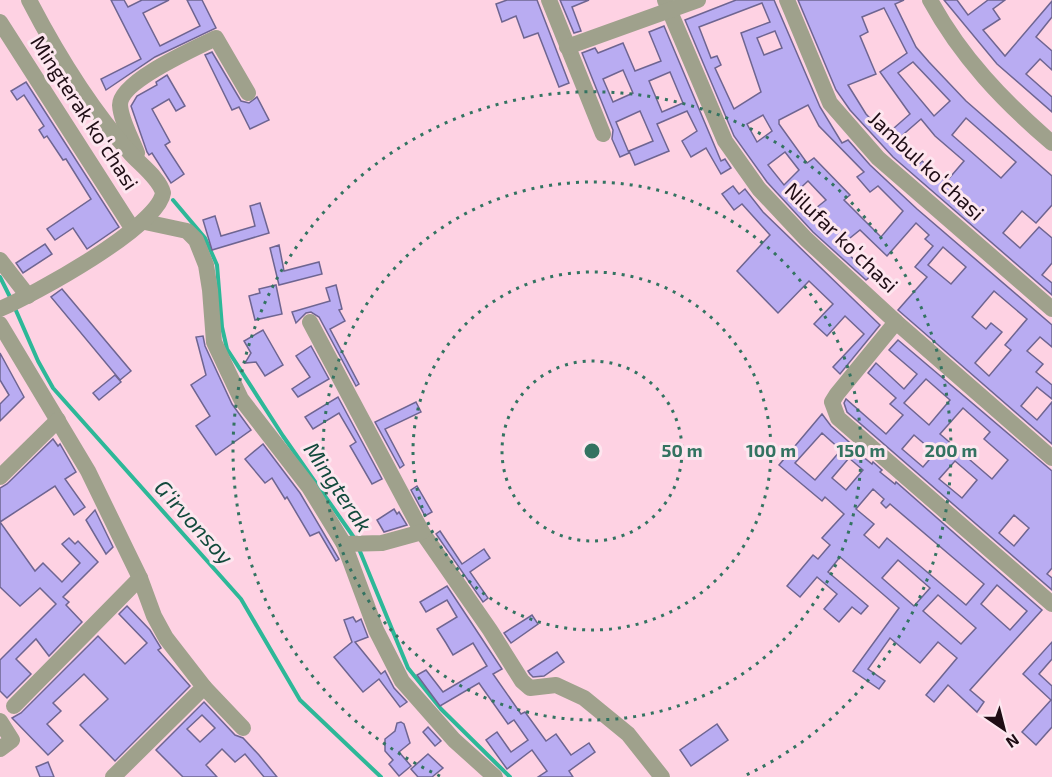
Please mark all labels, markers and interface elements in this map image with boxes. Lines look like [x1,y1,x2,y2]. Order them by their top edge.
street label: Mingterak koʻchasi [26,30,144,194]
street label: Jambul koʻchasi [864,105,990,225]
street label: Nilufar koʻchasi [780,177,904,297]
water label: Mingterak [299,437,378,536]
text: 50 m [661,439,703,461]
text: 100 m [746,439,796,461]
text: 150 m [837,439,885,461]
text: 200 m [925,439,977,461]
centre of rings [582,441,602,461]
water label: G‘irvonsoy [149,474,240,570]
north arrow [974,699,1034,759]
text: N [1003,731,1023,753]

